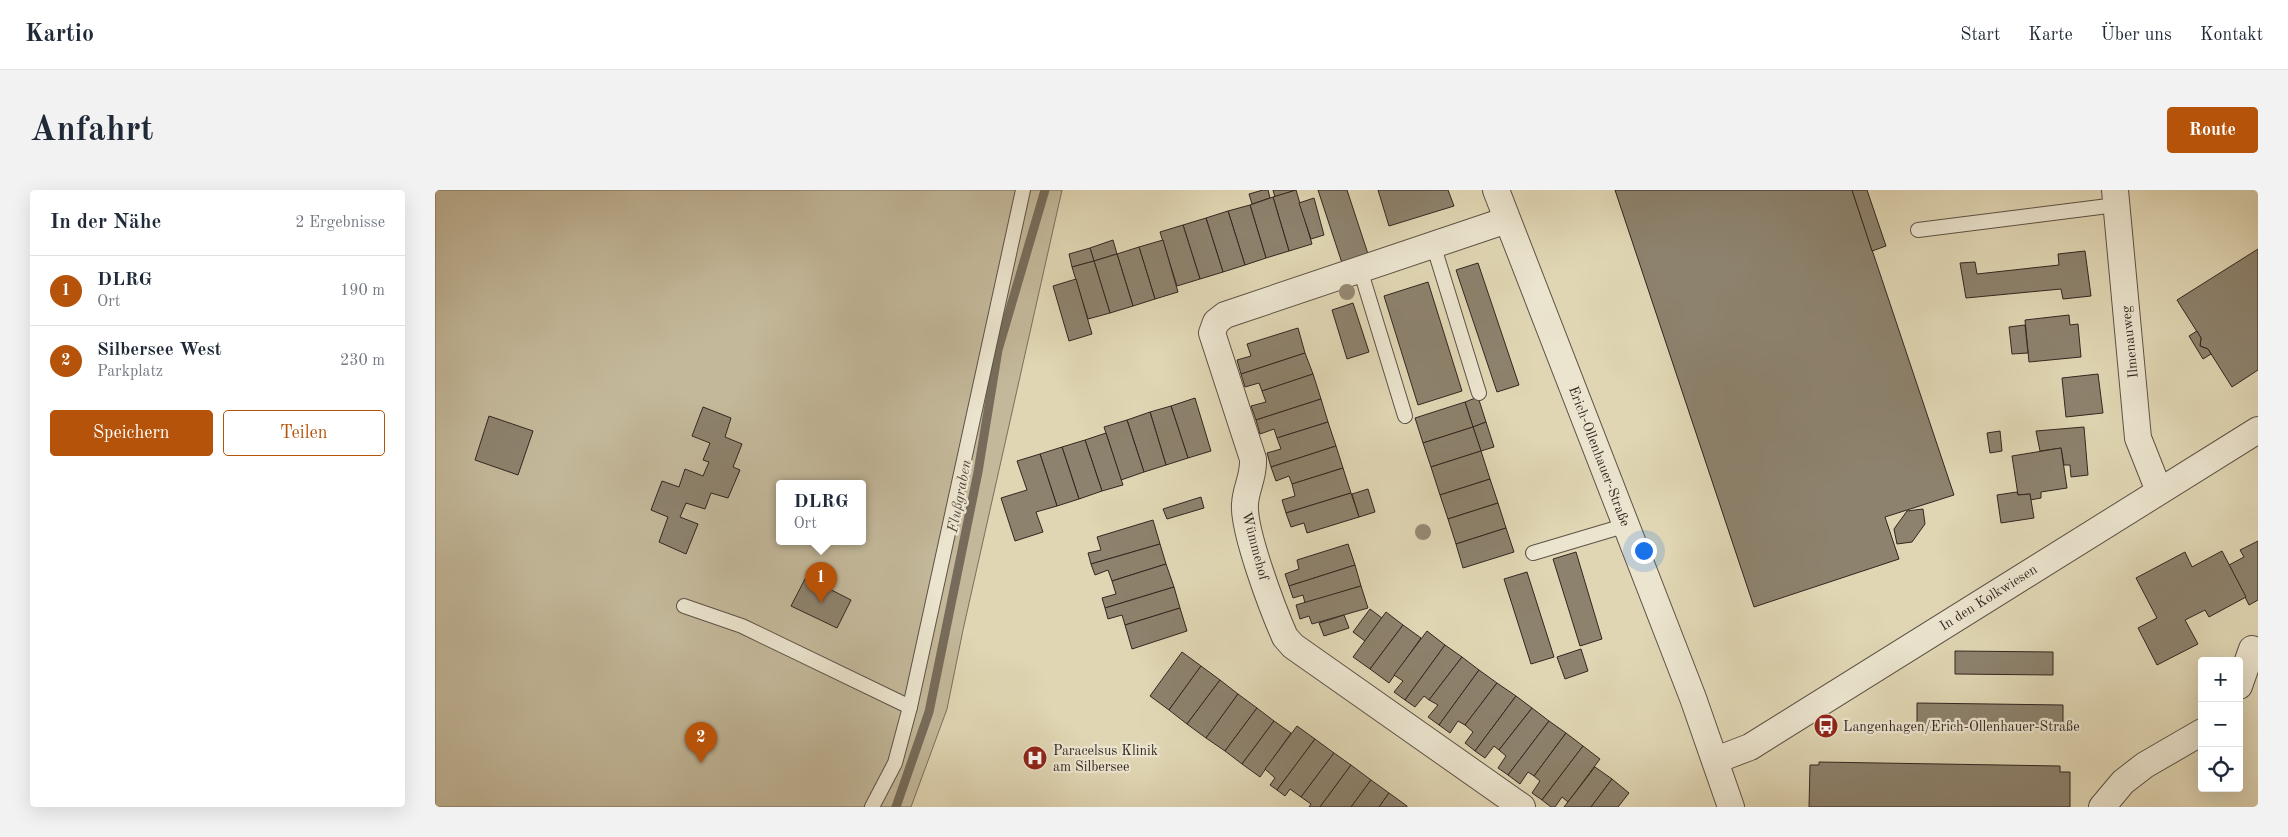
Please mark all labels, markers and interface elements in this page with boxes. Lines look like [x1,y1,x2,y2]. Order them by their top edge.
text: Kartio [25,23,94,47]
text: Start [1960,26,2000,44]
text: Karte [2028,26,2073,44]
text: Über uns [2101,26,2172,44]
text: Kontakt [2200,26,2263,44]
button: Route [2167,107,2258,153]
text: Anfahrt [30,113,153,148]
text: In der Nähe [50,212,161,233]
text: 2 Ergebnisse [295,215,385,231]
text: DLRG [97,271,152,290]
text: 1 [61,283,71,299]
text: 190 m [340,283,385,299]
text: Ort [97,294,120,310]
street label: Ilmenauweg [2119,304,2141,379]
text: Silbersee West [97,341,222,360]
text: 2 [61,353,71,369]
text: 230 m [340,353,385,369]
text: Parkplatz [97,364,163,380]
street label: Erich-Ollenhauer-Straße [1566,384,1632,528]
button: Speichern [50,410,213,456]
button: Teilen [223,410,385,456]
water label: Flußgraben [946,458,975,535]
popup [776,480,866,545]
text: DLRG [793,493,849,512]
street label: Wümmehof [1239,511,1271,583]
text: Ort [793,516,817,532]
your location [1631,538,1657,564]
pin: 1 [805,562,837,603]
street label: In den Kolkwiesen [1937,562,2040,633]
map controls [2198,657,2243,792]
button: + [2198,657,2243,702]
button: − [2198,702,2243,747]
bus stop icon: Langenhagen/Erich-Ollenhauer-Straße [1813,713,1839,739]
place label: Langenhagen/Erich-Ollenhauer-Straße [1843,720,2080,734]
pin: 2 [685,722,717,763]
place label: Paracelsus Klinik am Silbersee [1053,744,1158,774]
hospital icon: Paracelsus Klinik am Silbersee [1022,745,1048,771]
button: locate [2198,747,2243,792]

